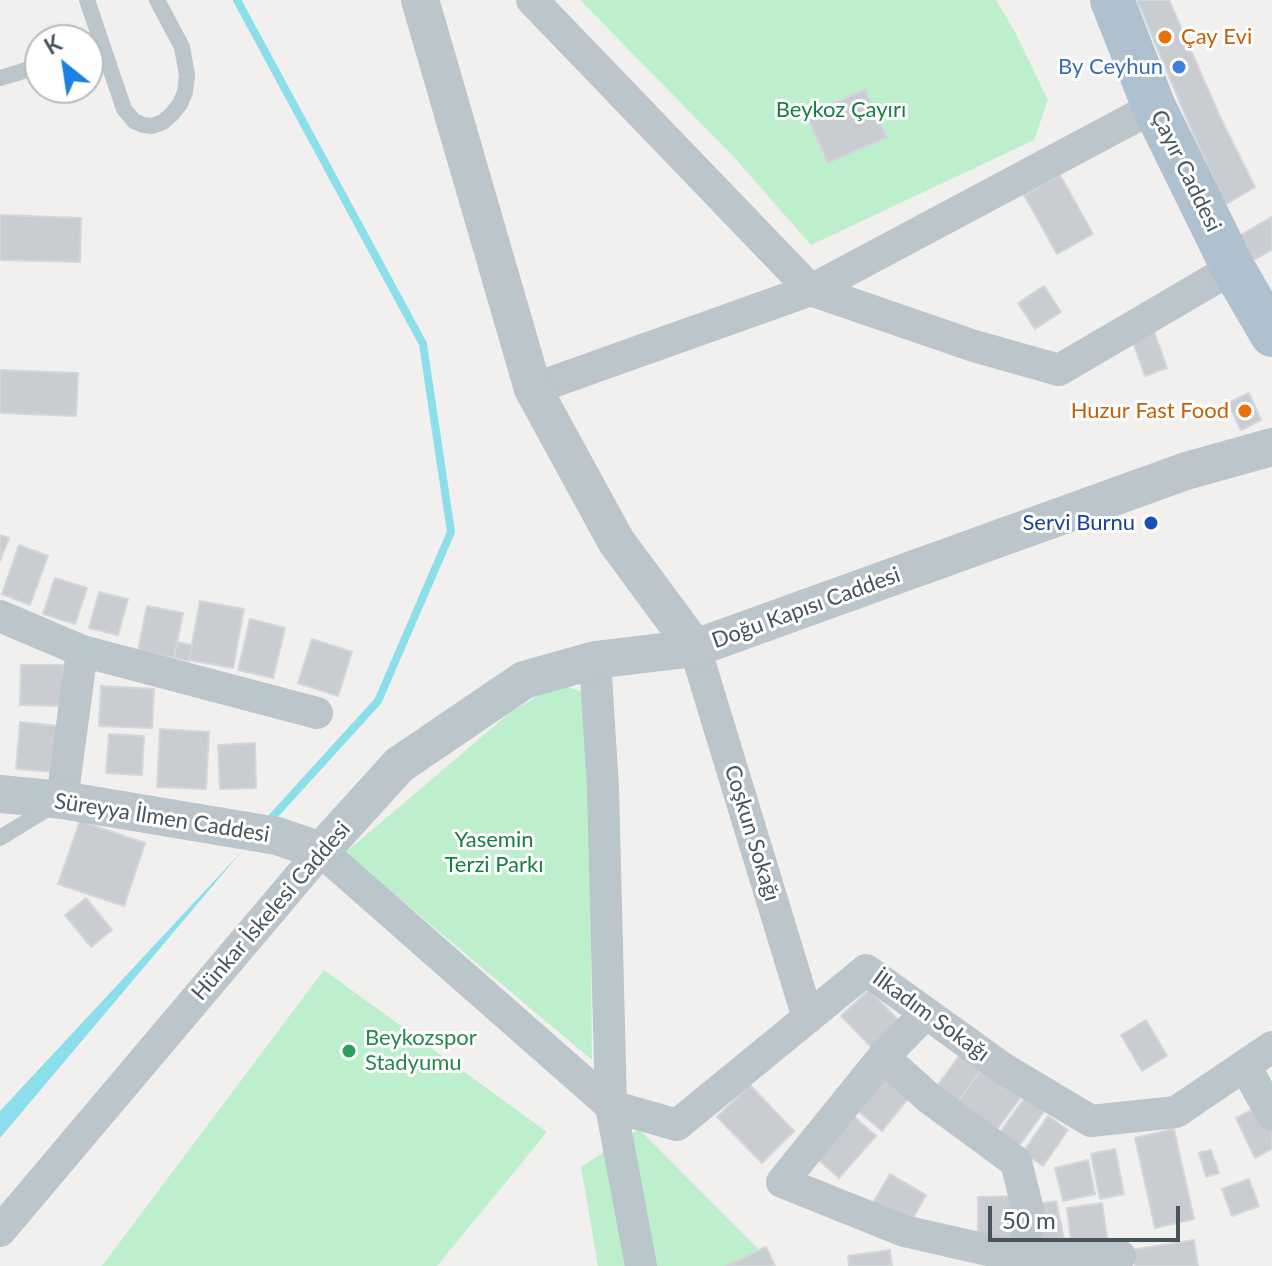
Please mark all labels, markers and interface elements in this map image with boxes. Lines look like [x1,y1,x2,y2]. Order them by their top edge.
north arrow [24,24,104,104]
place label: Çay Evi [1181,24,1252,50]
marker: Çay Evi [1156,28,1174,46]
text: K [39,29,66,60]
place label: By Ceyhun [1058,54,1163,80]
marker: By Ceyhun [1170,58,1188,76]
park label: Beykoz Çayırı [776,97,906,123]
street label: Çayır Caddesi [1145,106,1227,236]
place label: Huzur Fast Food [1071,398,1229,424]
marker: Huzur Fast Food [1236,402,1254,420]
place label: Servi Burnu [1022,510,1135,536]
marker: Servi Burnu [1142,514,1160,532]
street label: Doğu Kapısı Caddesi [708,562,904,654]
street label: Coşkun Sokağı [719,762,785,904]
street label: Süreyya İlmen Caddesi [53,788,271,848]
street label: Hünkar İskelesi Caddesi [186,816,356,1006]
park label: Yasemin Terzi Parkı [444,827,544,878]
street label: İlkadım Sokağı [867,965,995,1067]
place label: Beykozspor Stadyumu [365,1025,477,1076]
marker: Beykozspor Stadyumu [340,1042,358,1060]
scale bar [992,1190,1184,1240]
text: 50 m [1002,1205,1056,1234]

